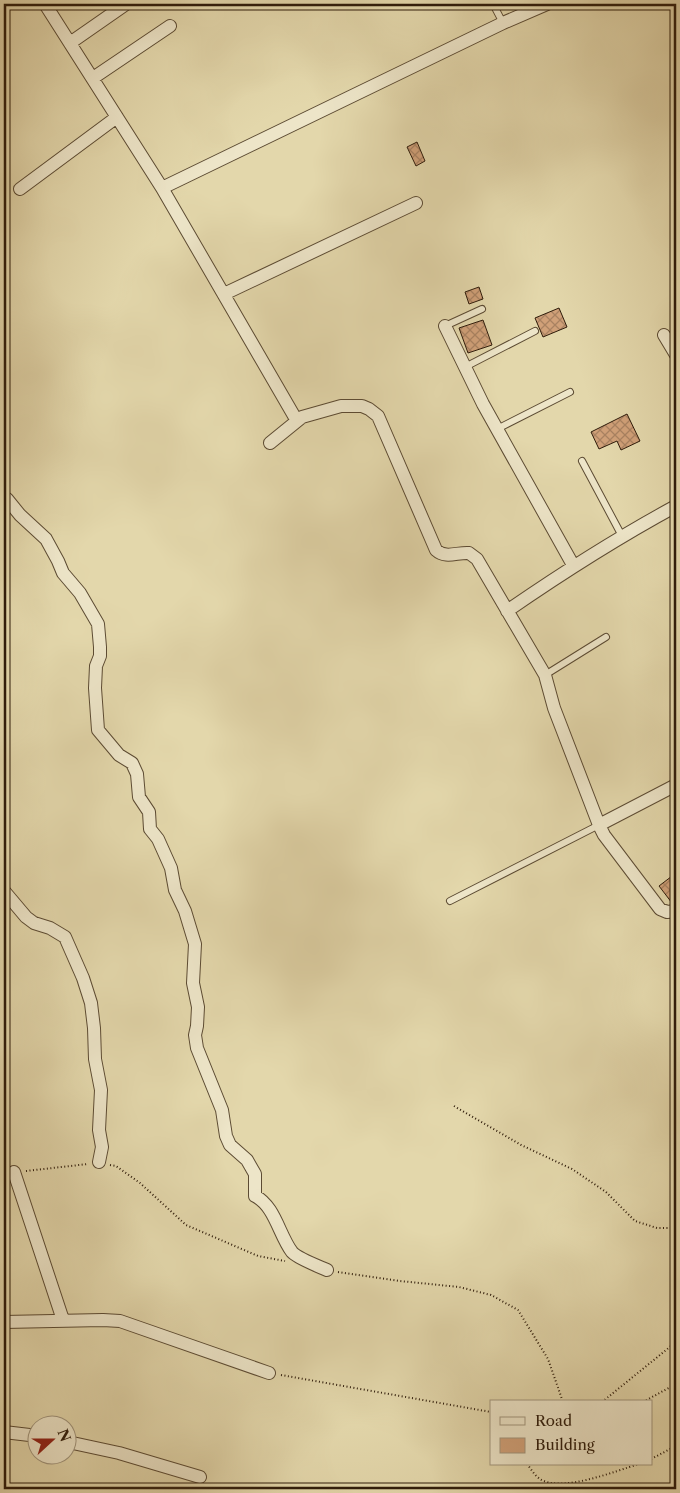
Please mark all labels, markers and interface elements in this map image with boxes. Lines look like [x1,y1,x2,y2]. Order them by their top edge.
legend [490,1400,652,1466]
text: Road [535,1411,572,1430]
north arrow [28,1416,78,1466]
text: N [54,1426,75,1444]
text: Building [535,1435,595,1454]

